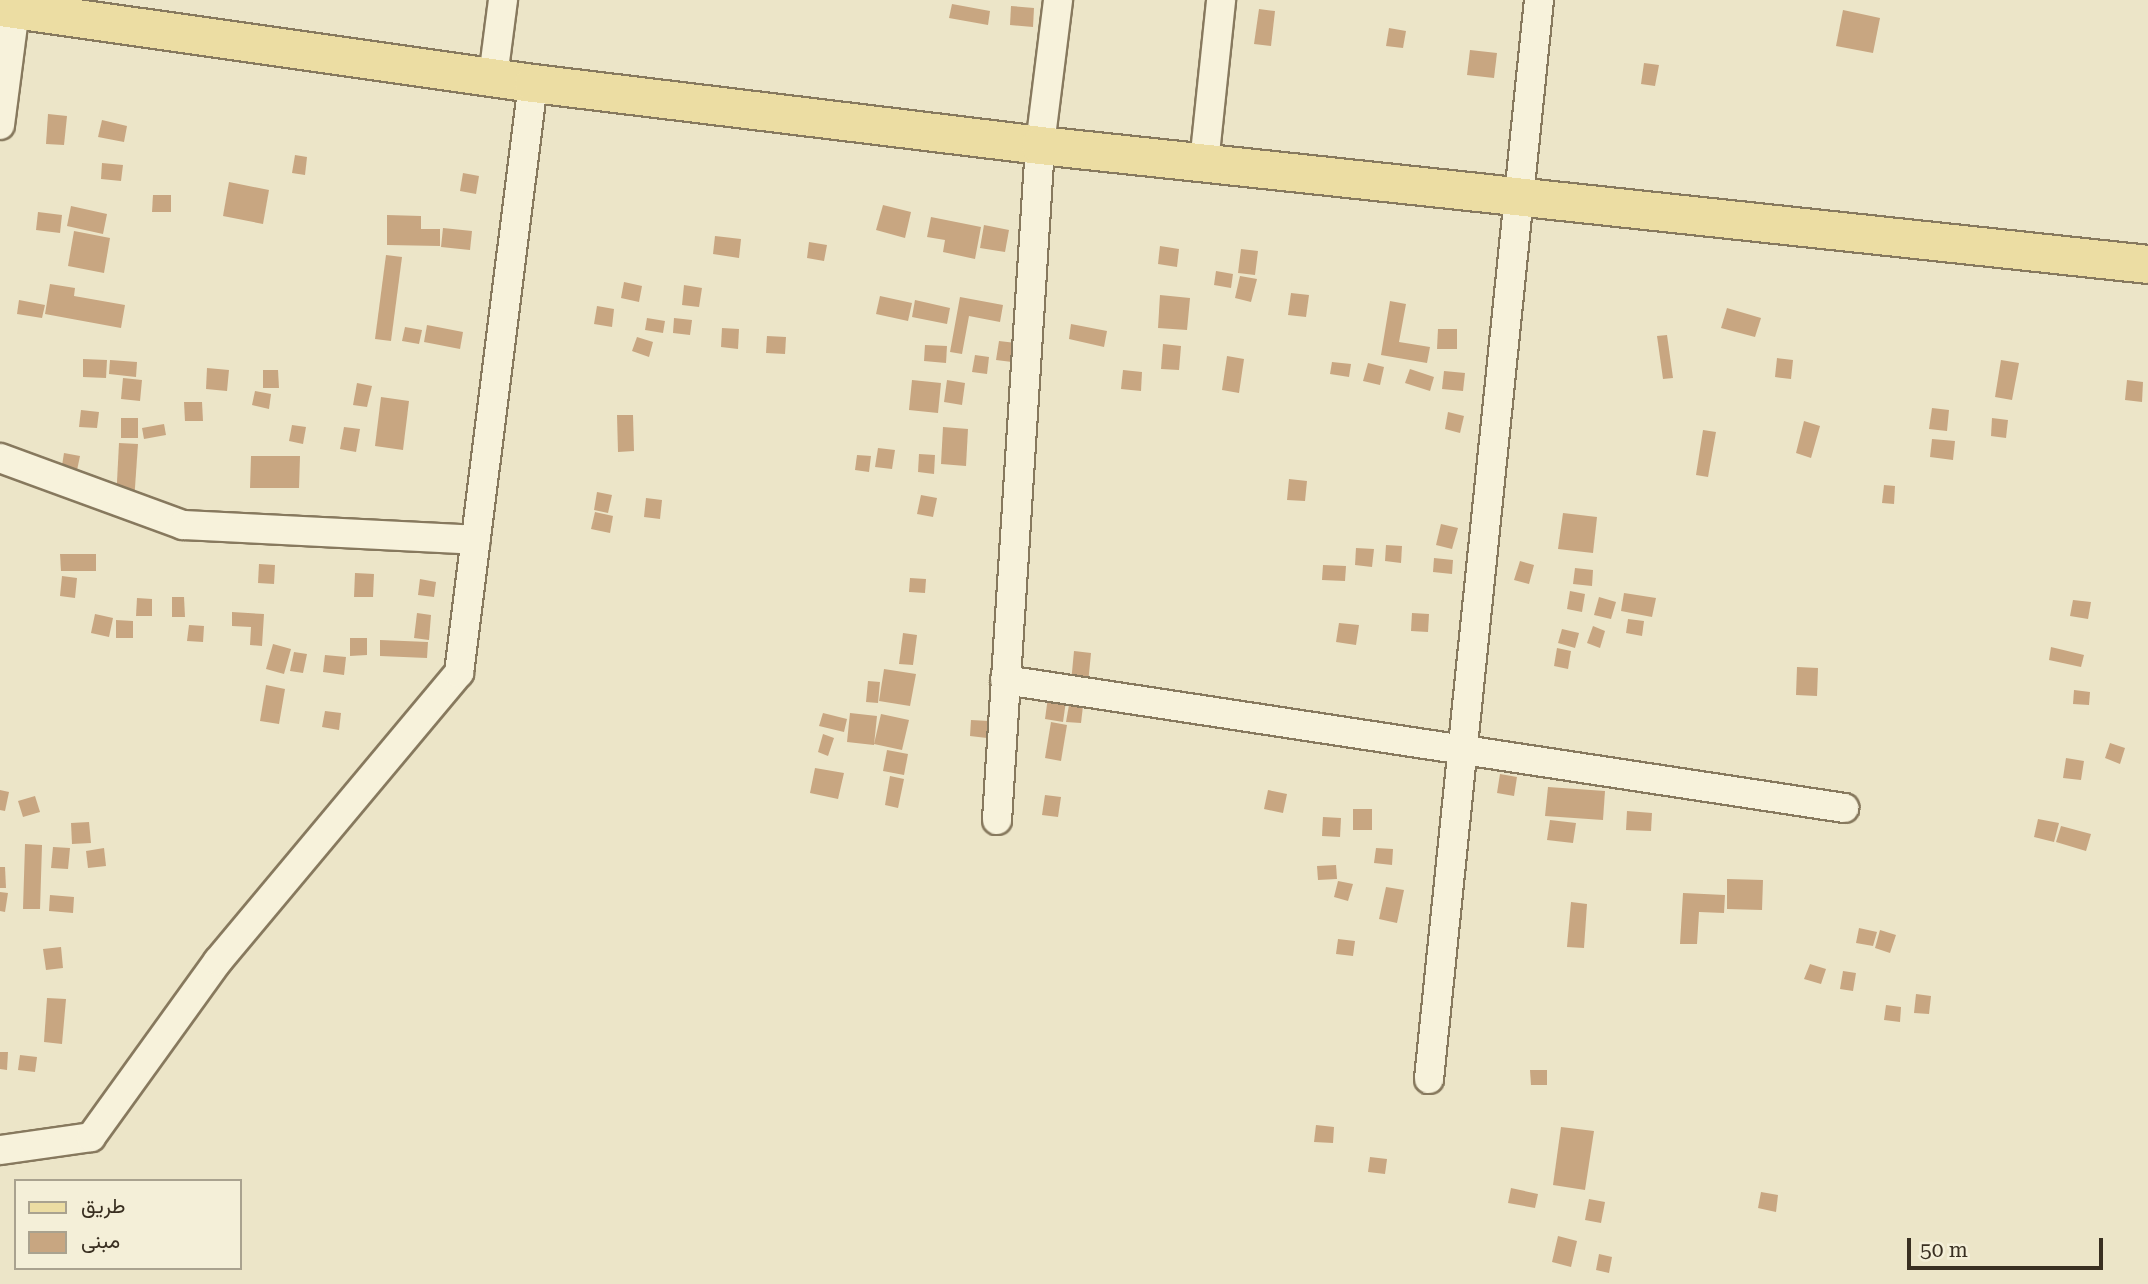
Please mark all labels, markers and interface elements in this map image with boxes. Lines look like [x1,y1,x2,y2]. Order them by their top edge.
legend [14,1179,242,1270]
text: طريق [81,1194,126,1218]
scale bar [1910,1224,2106,1268]
text: مبنى [81,1229,120,1253]
text: 50 m [1920,1238,1968,1262]

